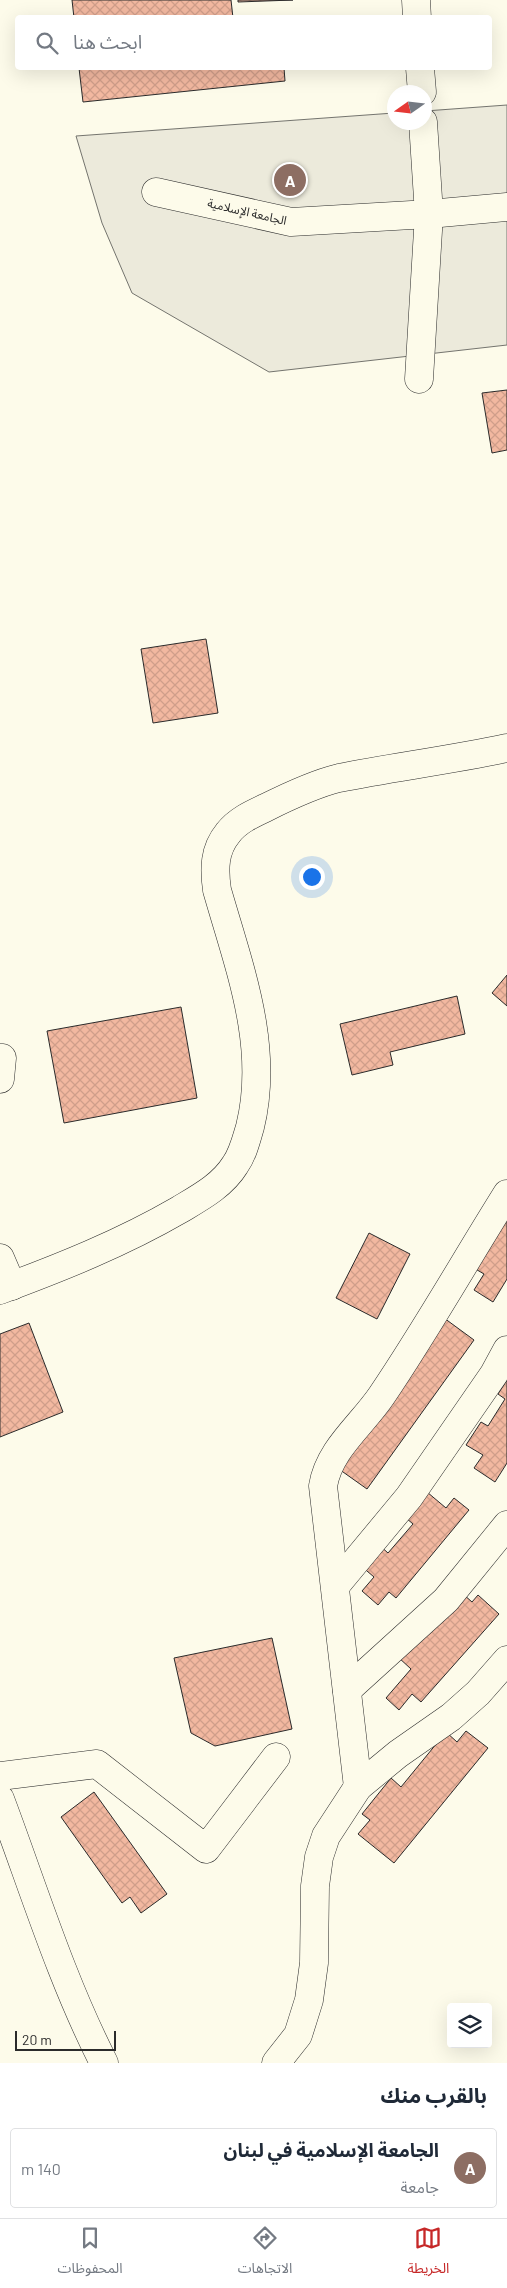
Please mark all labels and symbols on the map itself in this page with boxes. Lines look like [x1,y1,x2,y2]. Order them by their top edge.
north arrow [387,85,432,130]
pin: A [274,161,306,199]
street label: الجامعة الإسلامية [206,195,288,229]
your location [299,864,325,890]
scale bar [15,2028,116,2051]

